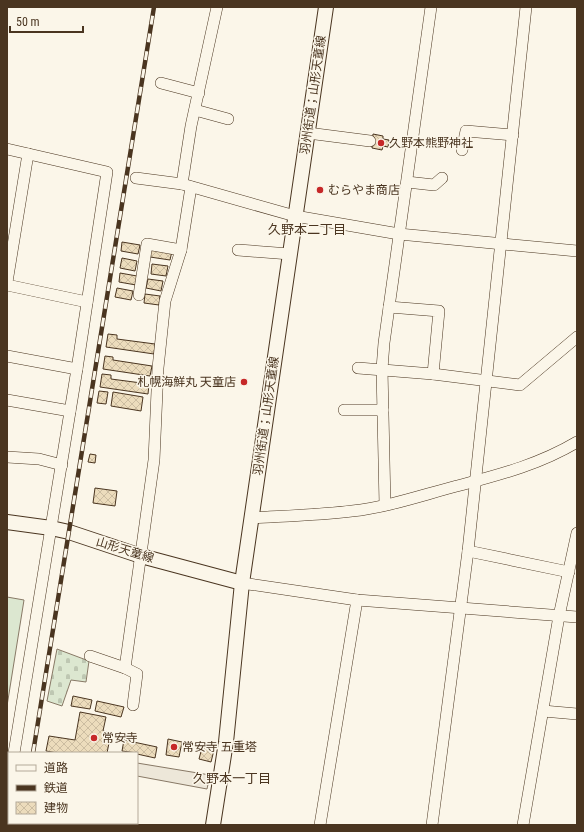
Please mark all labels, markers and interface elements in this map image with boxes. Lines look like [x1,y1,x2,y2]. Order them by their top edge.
scale bar [10,8,83,34]
text: 50 m [16,15,40,29]
street label: 羽州街道；山形天童線 [298,35,328,155]
place label: 久野本熊野神社 [389,136,473,150]
marker: 久野本熊野神社 [376,138,386,148]
place label: むらやま商店 [328,183,400,197]
marker: むらやま商店 [315,185,325,195]
district label: 久野本二丁目 [268,222,346,237]
street label: 羽州街道；山形天童線 [251,356,281,476]
place label: 札幌海鮮丸 天童店 [137,375,236,389]
marker: 札幌海鮮丸 天童店 [239,377,249,387]
street label: 山形天童線 [94,535,156,565]
place label: 常安寺 [102,731,138,745]
marker: 常安寺 [89,733,99,743]
place label: 常安寺 五重塔 [182,740,257,754]
marker: 常安寺 五重塔 [169,742,179,752]
legend [8,752,138,824]
text: 道路 [44,761,68,775]
district label: 久野本一丁目 [193,771,271,786]
text: 鉄道 [44,781,68,795]
text: 建物 [44,801,68,815]

